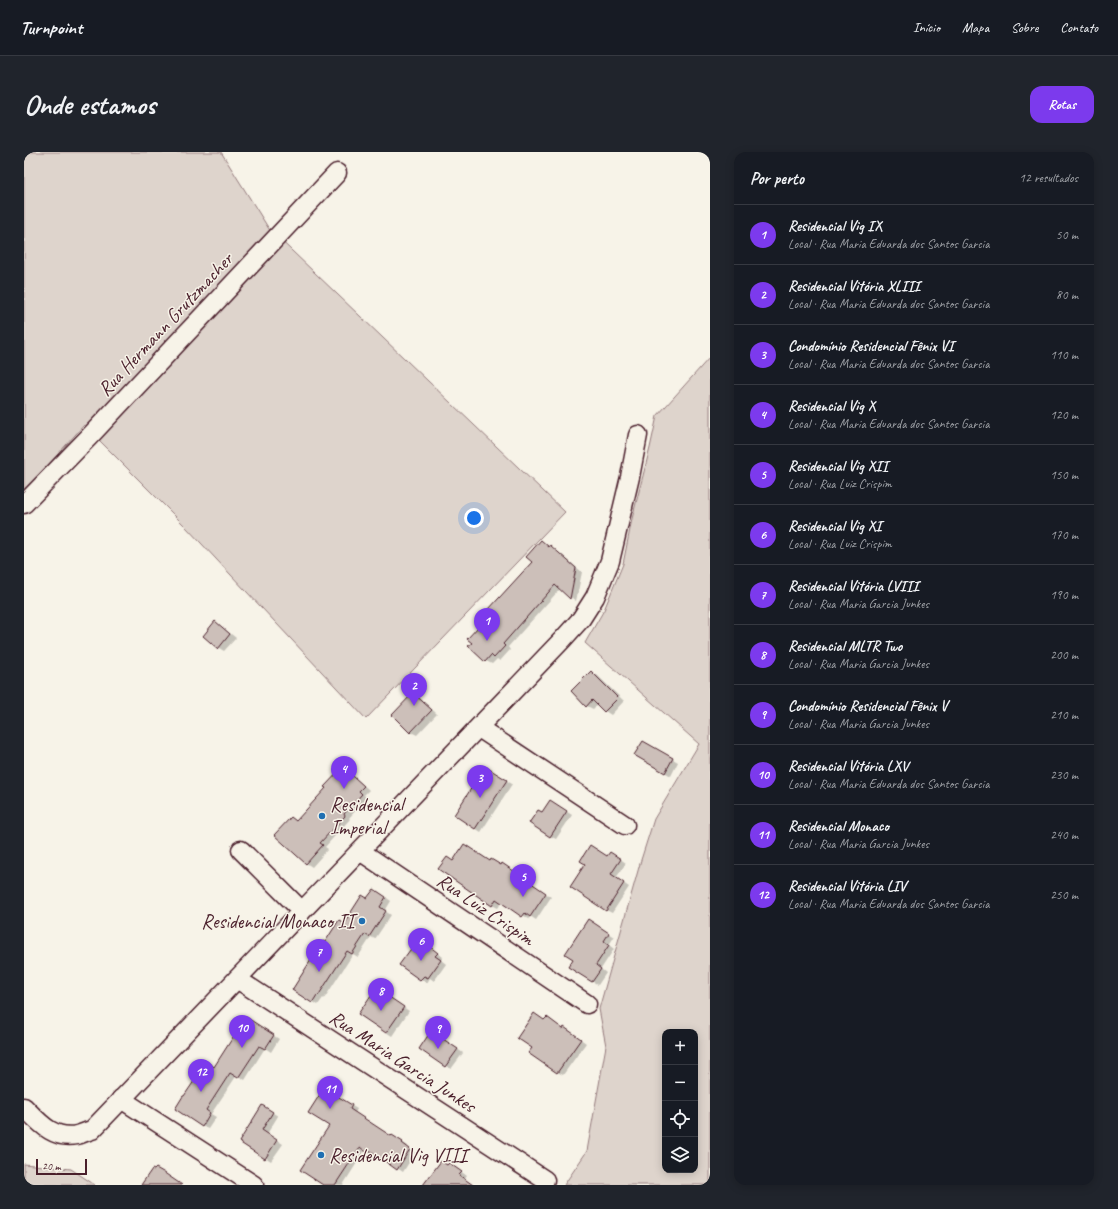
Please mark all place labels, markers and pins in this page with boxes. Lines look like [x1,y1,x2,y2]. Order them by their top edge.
pin: 1 [474,608,500,641]
pin: 2 [401,673,427,706]
pin: 4 [331,756,357,789]
pin: 3 [467,765,493,798]
place label: Residencial Imperial [330,792,407,840]
marker: Residencial Imperial [317,811,327,821]
pin: 5 [510,864,536,897]
place label: Residencial Monaco II [201,909,358,934]
marker: Residencial Monaco II [357,916,367,926]
pin: 6 [408,928,434,961]
pin: 7 [306,939,332,972]
pin: 8 [368,978,394,1011]
pin: 10 [229,1015,255,1048]
pin: 9 [425,1016,451,1049]
pin: 12 [188,1059,214,1092]
pin: 11 [317,1076,343,1109]
place label: Residencial Vig VIII [329,1143,471,1168]
marker: Residencial Vig VIII [316,1150,326,1160]

